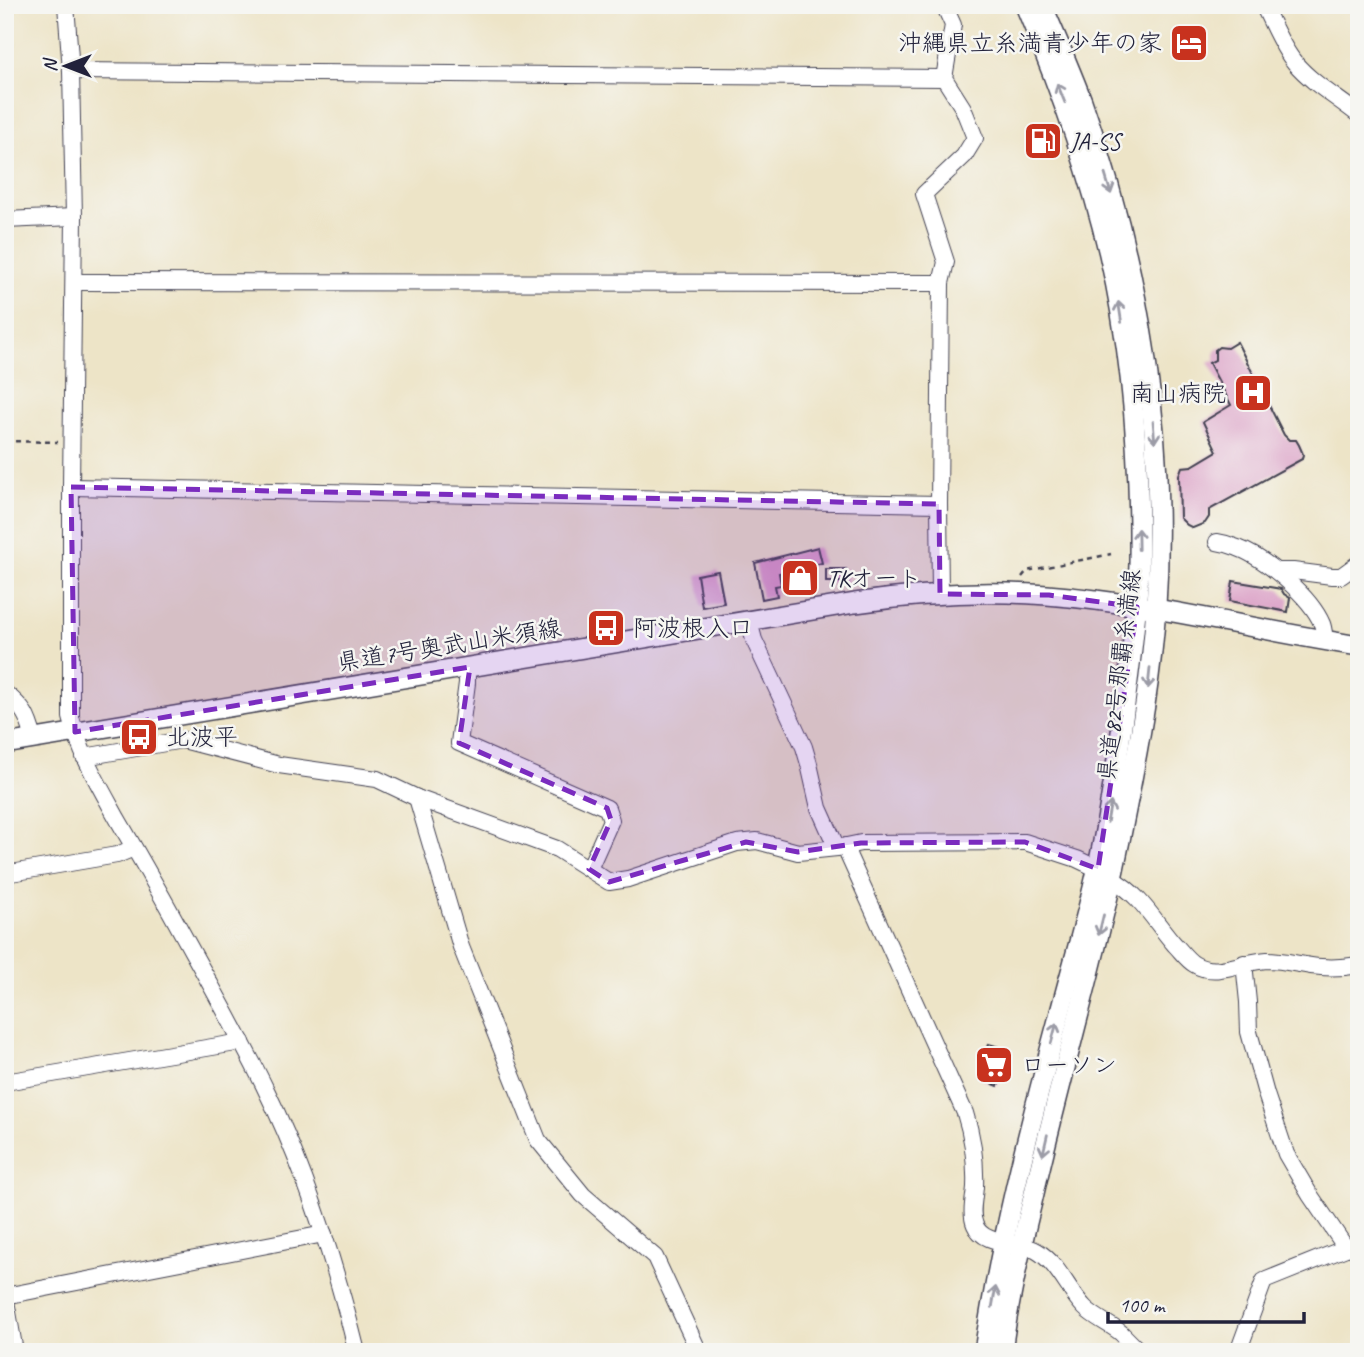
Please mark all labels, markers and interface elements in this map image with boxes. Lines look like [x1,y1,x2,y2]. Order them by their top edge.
hotel icon: 沖縄県立糸満青少年の家 [1168,22,1210,64]
place label: 沖縄県立糸満青少年の家 [898,28,1162,58]
north arrow [32,32,102,102]
text: N [38,57,62,72]
one-way arrow [1053,82,1066,104]
fuel station icon: JA-SS [1022,120,1064,162]
place label: JA-SS [1069,126,1124,156]
one-way arrow [1102,173,1115,195]
one-way arrow [1113,301,1126,324]
hospital icon: 南山病院 [1232,372,1274,414]
place label: 南山病院 [1130,378,1226,408]
one-way arrow [1148,420,1161,442]
one-way arrow [1131,527,1145,550]
shop icon: TKオート [779,557,821,599]
place label: TKオート [827,563,922,593]
street label: 県道82号那覇糸満線 [1091,567,1147,783]
bus stop icon: 阿波根入口 [585,607,627,649]
street label: 県道7号奥武山米須線 [335,612,563,678]
place label: 阿波根入口 [633,613,753,643]
one-way arrow [1142,666,1155,689]
bus stop icon: 北波平 [118,716,160,758]
place label: 北波平 [166,722,238,752]
one-way arrow [1103,801,1116,824]
one-way arrow [1094,913,1107,936]
one-way arrow [1048,1022,1061,1044]
supermarket icon: ローソン [973,1044,1015,1086]
place label: ローソン [1021,1050,1117,1080]
one-way arrow [1038,1134,1051,1156]
scale bar [1108,1280,1304,1324]
one-way arrow [988,1286,1001,1309]
text: 100 m [1119,1292,1166,1318]

